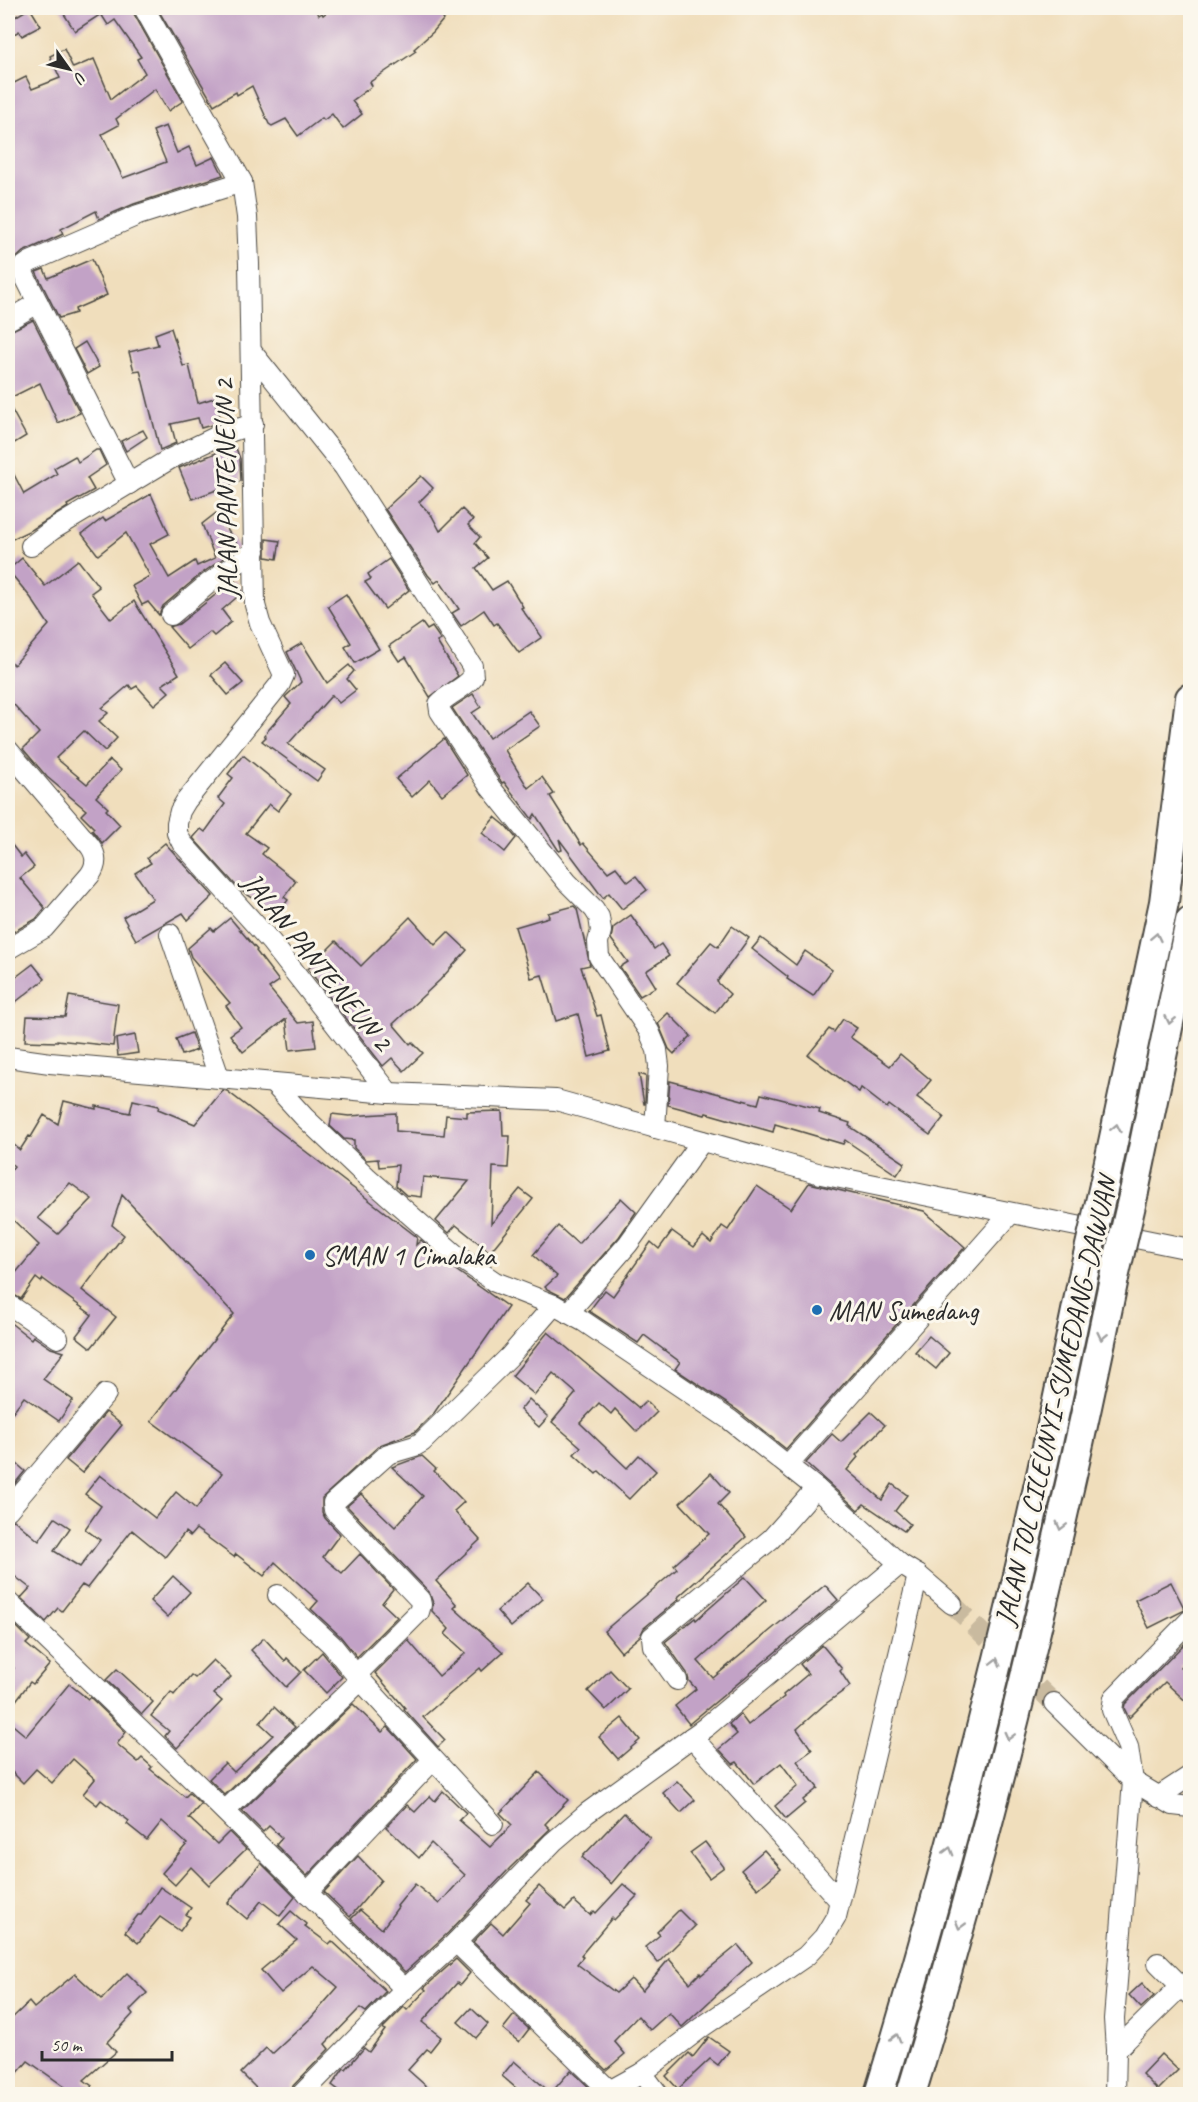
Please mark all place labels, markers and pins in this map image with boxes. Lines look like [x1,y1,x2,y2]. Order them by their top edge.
place label: SMAN 1 Cimalaka [322,1238,497,1273]
marker: SMAN 1 Cimalaka [303,1248,317,1262]
place label: MAN Sumedang [829,1293,980,1328]
marker: MAN Sumedang [810,1303,824,1317]

